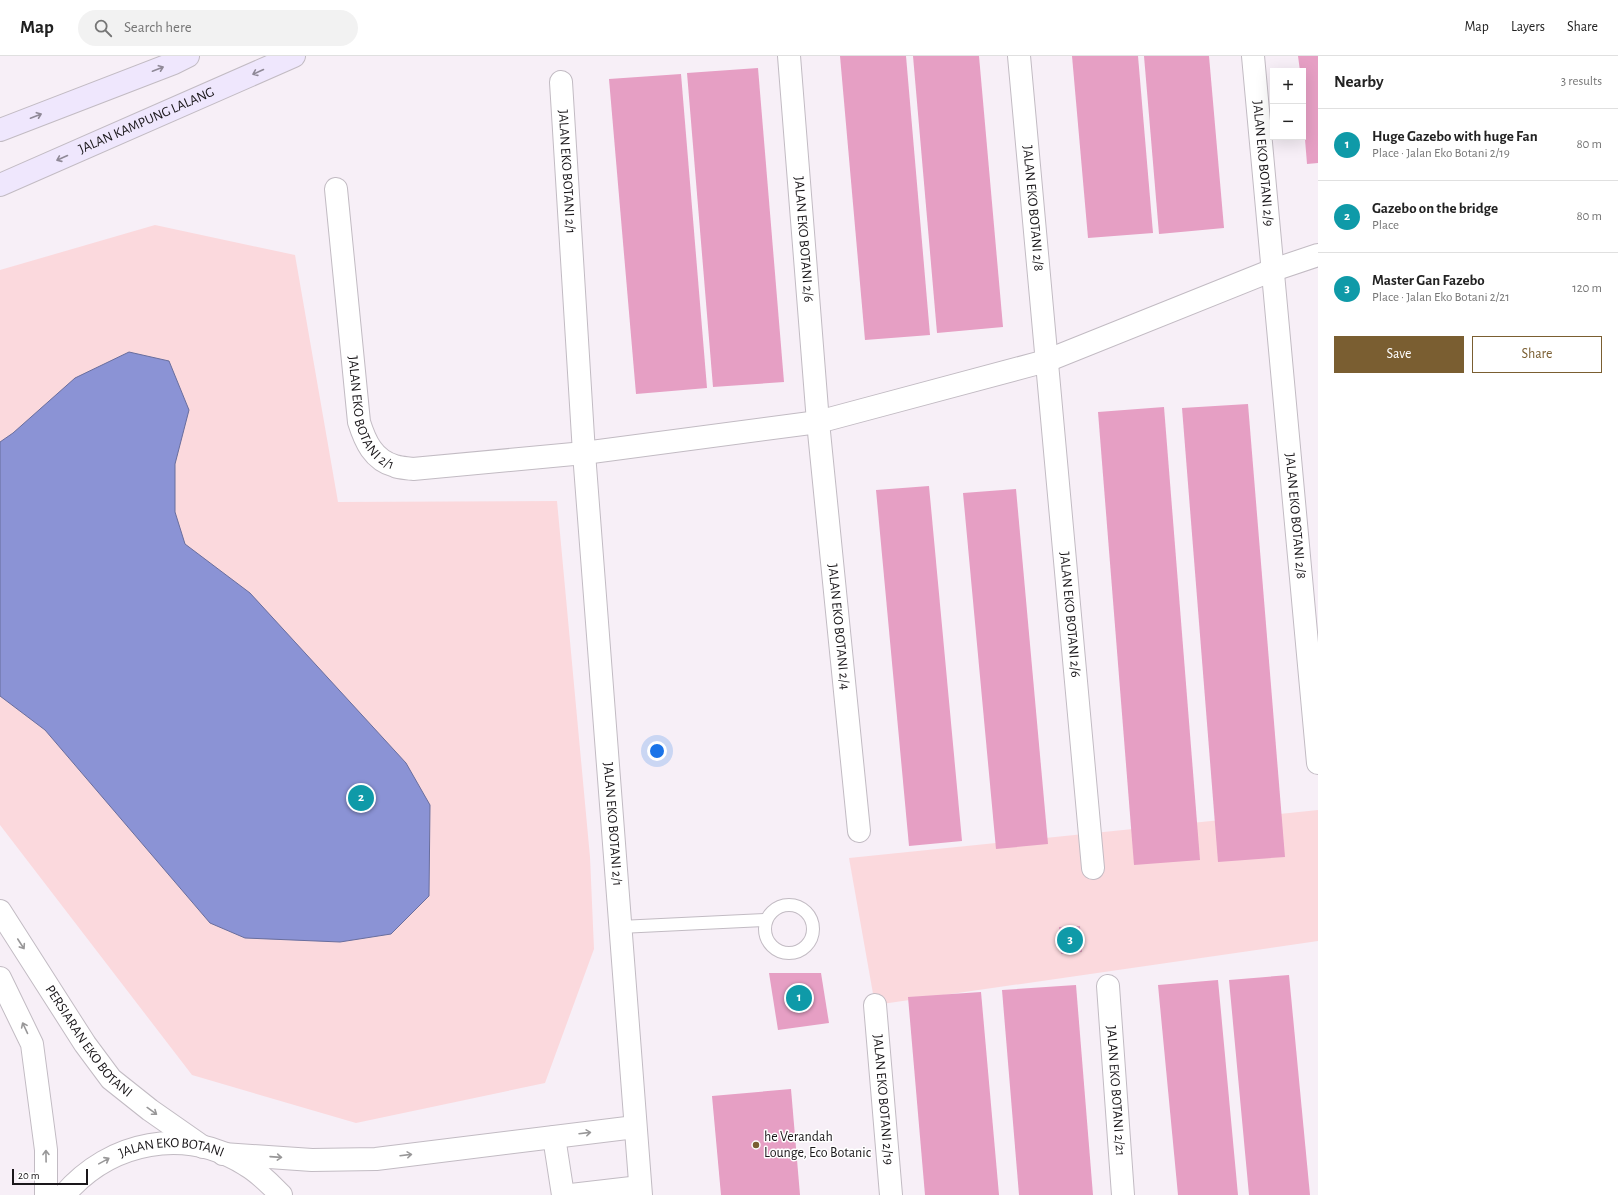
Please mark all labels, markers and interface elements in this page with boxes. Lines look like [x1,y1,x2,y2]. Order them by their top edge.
search box [78,10,358,46]
icon: search [92,17,114,39]
text: Map [20,18,54,37]
text: Search here [124,20,192,35]
text: Map [1464,20,1489,34]
text: Layers [1511,20,1545,34]
text: Share [1567,20,1598,34]
one-way arrow [151,65,163,73]
map controls [1270,68,1306,140]
button: + [1270,68,1306,104]
one-way arrow [252,69,264,76]
text: Nearby [1334,73,1384,90]
text: 3 results [1561,75,1602,88]
street label: JALAN KAMPUNG LALANG [77,85,216,157]
street label: JALAN EKO BOTANI 2/9 [1250,100,1276,227]
button: − [1270,104,1306,140]
street label: JALAN EKO BOTANI 2/1 [556,109,577,234]
one-way arrow [30,111,42,119]
text: Huge Gazebo with huge Fan [1372,129,1538,144]
text: 1 [1345,138,1349,151]
text: 80 m [1576,138,1602,151]
street label: JALAN EKO BOTANI 2/8 [1020,145,1046,272]
text: Place · Jalan Eko Botani 2/19 [1372,147,1510,160]
one-way arrow [57,155,69,162]
street label: JALAN EKO BOTANI 2/6 [792,176,815,303]
text: Gazebo on the bridge [1372,201,1498,216]
text: 2 [1344,210,1350,223]
text: 80 m [1576,210,1602,223]
text: Place [1372,219,1399,232]
text: Master Gan Fazebo [1372,273,1485,288]
text: 3 [1344,282,1350,295]
text: 120 m [1572,282,1602,295]
text: Place · Jalan Eko Botani 2/21 [1372,291,1510,304]
button: Save [1334,336,1464,373]
button: Share [1472,336,1602,373]
street label: JALAN EKO BOTANI 2/1 [346,355,396,472]
street label: JALAN EKO BOTANI 2/8 [1283,453,1308,580]
street label: JALAN EKO BOTANI 2/6 [1057,551,1083,678]
street label: JALAN EKO BOTANI 2/4 [825,563,852,691]
your location [647,741,667,761]
street label: JALAN EKO BOTANI 2/1 [601,762,624,887]
pin: 2 [348,783,374,813]
pin: 3 [1057,925,1083,955]
one-way arrow [17,938,25,949]
street label: PERSIARAN EKO BOTANI [42,983,135,1100]
pin: 1 [786,983,812,1013]
one-way arrow [20,1023,28,1035]
street label: JALAN EKO BOTANI 2/21 [1104,1025,1127,1156]
street label: JALAN EKO BOTANI 2/19 [870,1034,895,1166]
one-way arrow [146,1107,157,1115]
one-way arrow [578,1129,591,1137]
place label: he Verandah Lounge, Eco Botanic [764,1130,872,1160]
street label: JALAN EKO BOTANI [117,1136,226,1160]
marker: he Verandah Lounge, Eco Botanic [751,1140,761,1150]
one-way arrow [42,1150,50,1163]
one-way arrow [399,1151,412,1159]
one-way arrow [269,1154,282,1161]
one-way arrow [98,1157,110,1165]
scale bar [12,1167,88,1186]
text: 20 m [18,1170,39,1181]

